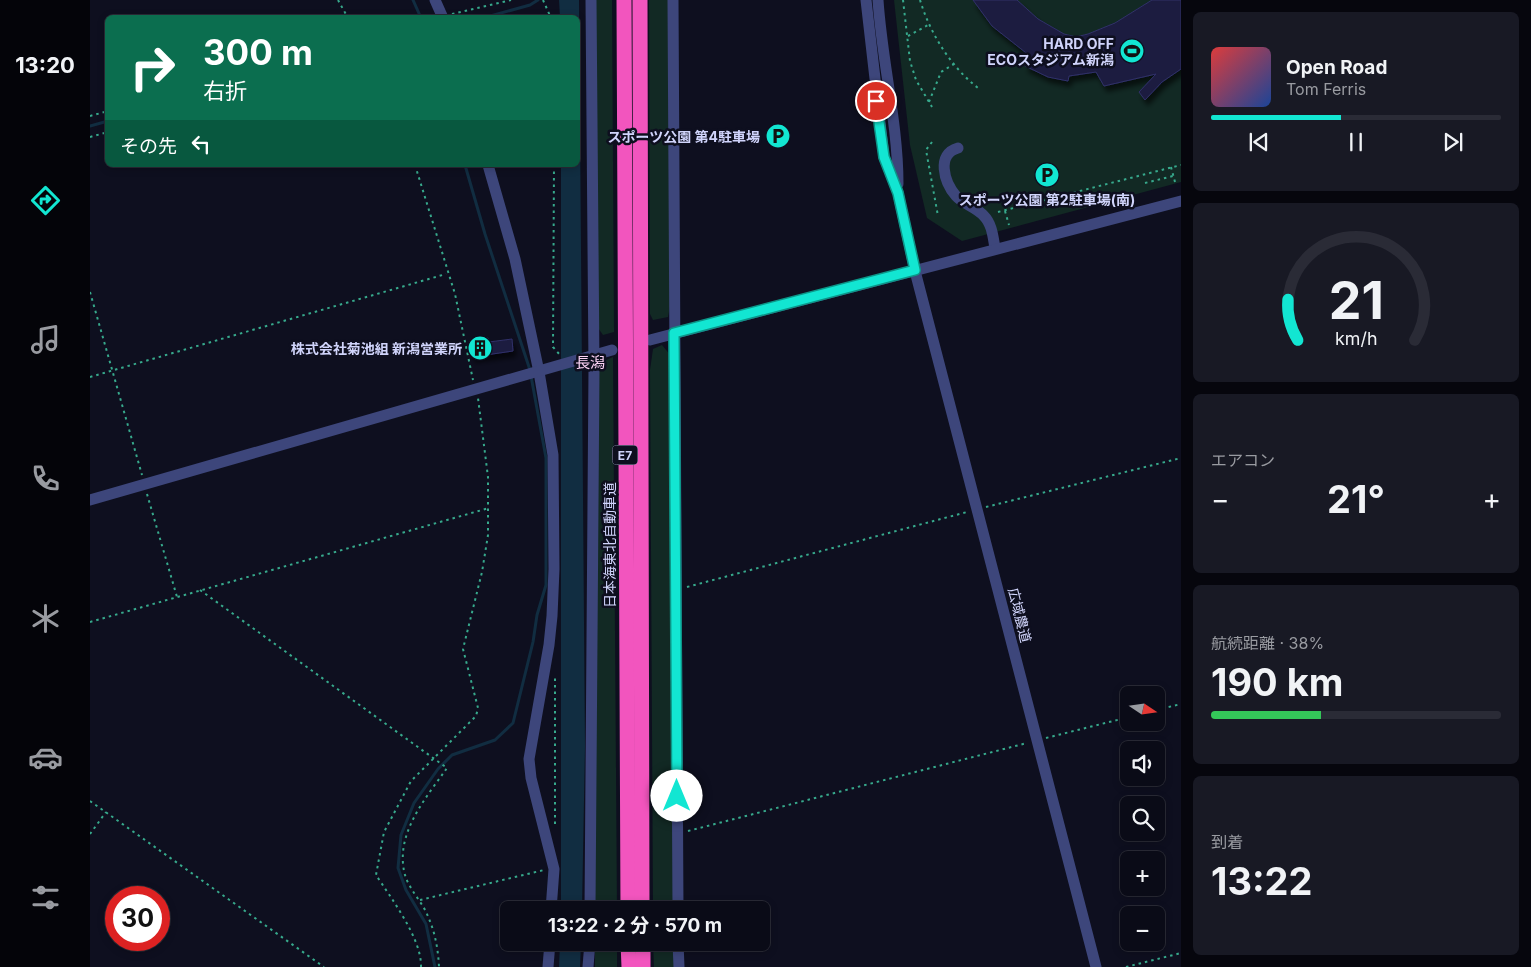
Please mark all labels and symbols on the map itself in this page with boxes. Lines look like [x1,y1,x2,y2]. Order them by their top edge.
place label: HARD OFF ECOスタジアム新潟 [987,35,1114,68]
sports icon: HARD OFF ECOスタジアム新潟 [1119,38,1145,64]
pin [855,80,897,122]
parking icon: スポーツ公園 第4駐車場 [765,123,791,149]
place label: スポーツ公園 第4駐車場 [607,128,760,145]
parking icon: スポーツ公園 第2駐車場(南) [1034,162,1060,188]
place label: スポーツ公園 第2駐車場(南) [959,191,1135,208]
building icon: 株式会社菊池組 新潟営業所 [467,335,493,361]
place label: 株式会社菊池組 新潟営業所 [291,340,462,357]
district label: 長潟 [575,353,605,372]
road number: E7 [612,446,638,464]
street label: 日本海東北自動車道 [601,482,618,608]
street label: 広域農道 [1005,586,1035,644]
north arrow [1120,686,1165,731]
position arrow [650,769,702,821]
speed limit sign: 30 [105,886,170,951]

